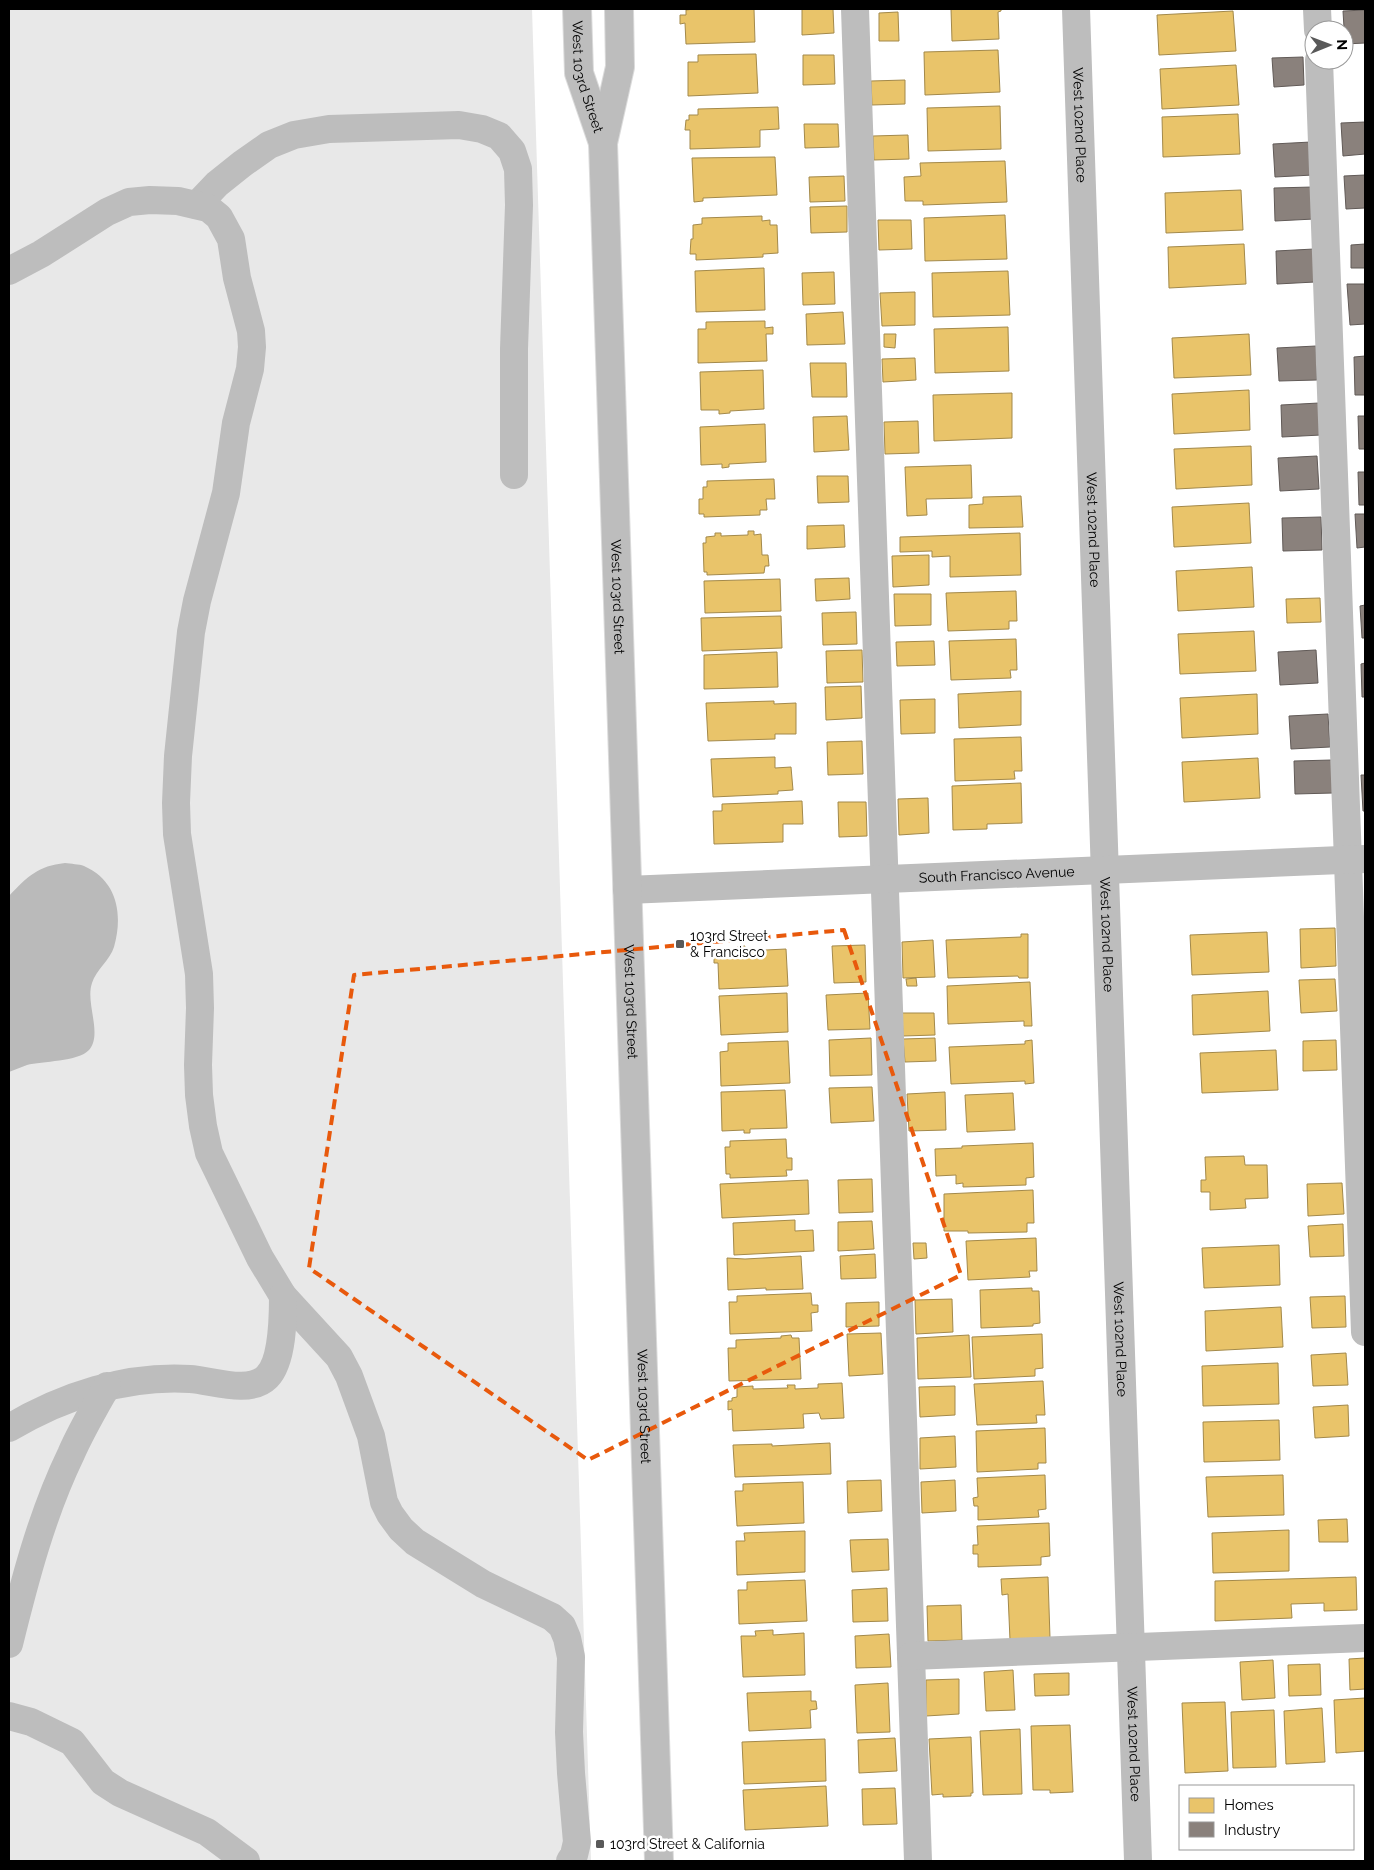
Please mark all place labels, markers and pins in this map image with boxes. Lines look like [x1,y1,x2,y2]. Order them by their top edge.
place label: 103rd Street & Francisco [690,928,768,960]
marker: 103rd Street & Francisco [674,938,686,950]
place label: 103rd Street & California [610,1836,765,1852]
marker: 103rd Street & California [594,1838,606,1850]

